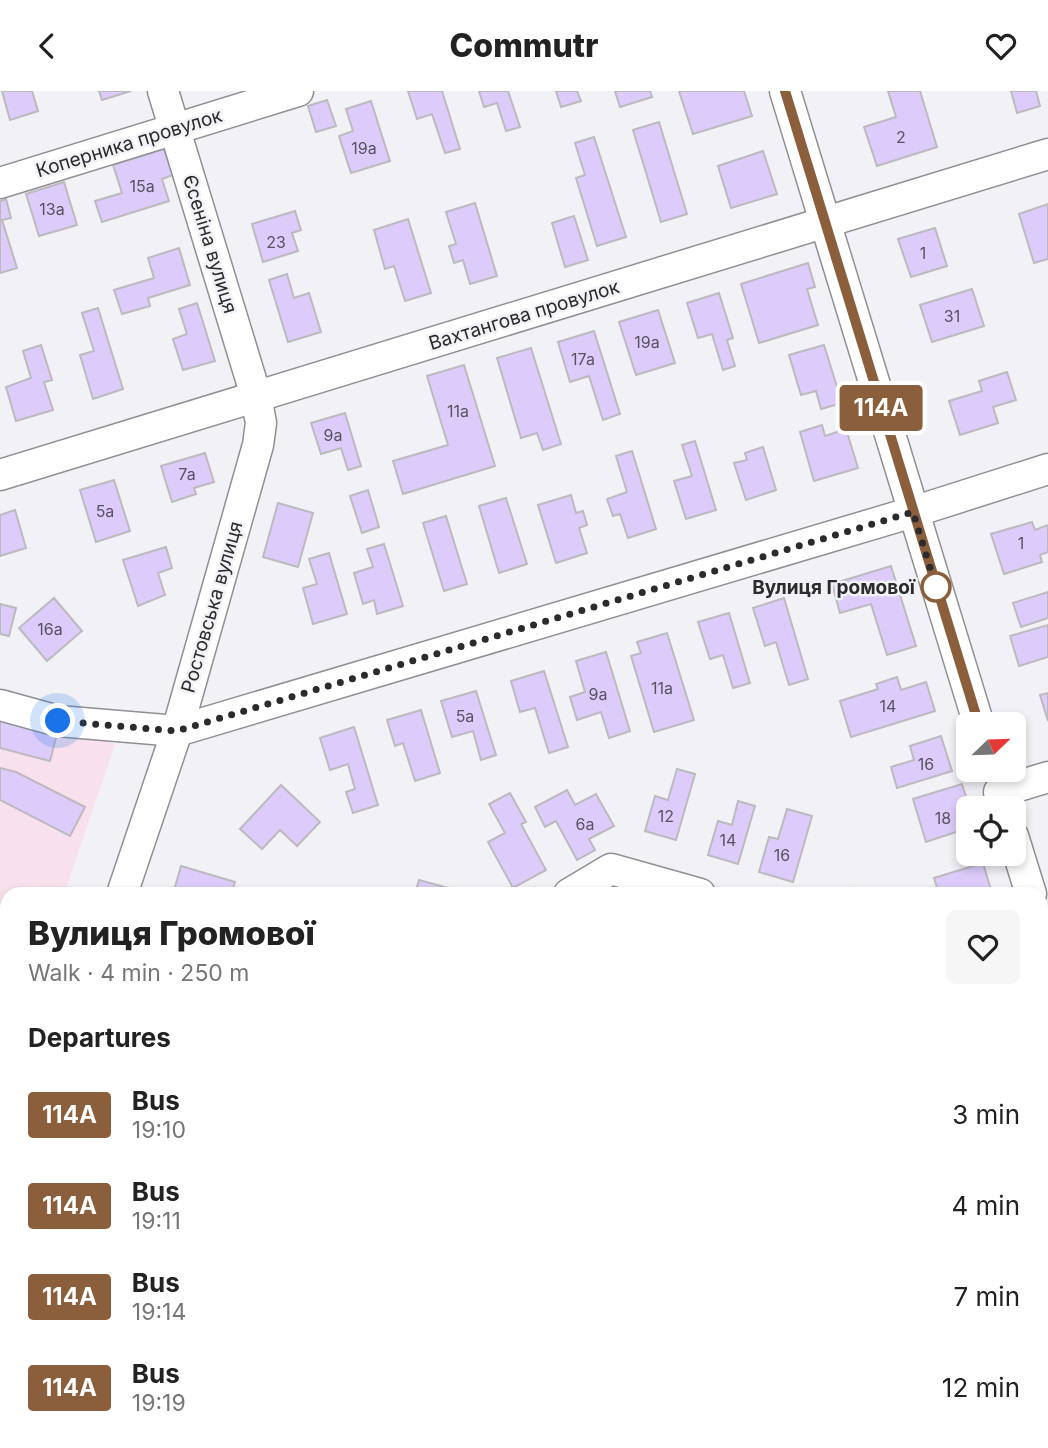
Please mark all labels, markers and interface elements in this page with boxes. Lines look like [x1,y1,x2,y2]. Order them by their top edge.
text: Commutr [450,26,598,65]
icon: back [28,27,66,65]
icon: heart [982,27,1020,65]
street label: Коперника провулок [33,104,226,182]
house number: 2 [896,127,906,147]
house number: 19а [351,138,377,158]
street label: Єсеніна вулиця [178,172,242,316]
house number: 15а [129,176,155,196]
house number: 13а [39,199,65,219]
house number: 23 [266,232,286,252]
house number: 1 [920,243,926,263]
street label: Вахтангова провулок [426,275,623,355]
house number: 31 [944,306,960,326]
house number: 19а [634,332,660,352]
house number: 17а [571,349,595,369]
line badge: 114А [832,385,930,431]
text: 114А [854,393,908,422]
house number: 11а [447,401,469,421]
house number: 9а [324,425,342,445]
house number: 7а [178,464,196,484]
house number: 5а [96,501,114,521]
street label: Ростовська вулиця [177,519,247,695]
house number: 1 [1018,533,1024,553]
marker: Вулиця Громової [921,572,951,602]
place label: Вулиця Громової [752,576,917,599]
house number: 16а [37,619,63,639]
house number: 11а [651,678,673,698]
house number: 9а [589,684,607,704]
house number: 14 [880,696,896,716]
your location [40,703,75,738]
house number: 5а [456,706,474,726]
north arrow [956,712,1026,782]
map controls [956,712,1026,866]
house number: 16 [918,754,934,774]
button: locate [956,796,1026,866]
house number: 12 [658,806,674,826]
house number: 18 [935,808,951,828]
house number: 6а [576,814,594,834]
house number: 14 [720,830,736,850]
house number: 16 [774,845,790,865]
button: heart [946,910,1020,984]
text: Вулиця Громової [28,913,315,953]
text: Walk · 4 min · 250 m [28,959,250,987]
text: Departures [28,1022,171,1053]
text: Bus [132,1085,180,1116]
text: 3 min [952,1099,1020,1130]
text: 114А [42,1100,97,1129]
text: 19:10 [132,1116,186,1144]
text: Bus [132,1176,180,1207]
text: 4 min [951,1190,1020,1221]
text: 114А [42,1191,97,1220]
text: 19:11 [132,1207,181,1235]
text: Bus [132,1267,180,1298]
text: 7 min [954,1281,1020,1312]
text: 114А [42,1282,97,1311]
text: 19:14 [132,1298,186,1326]
text: Bus [132,1358,180,1389]
text: 12 min [942,1372,1020,1403]
text: 114А [42,1373,97,1402]
text: 19:19 [132,1389,186,1417]

